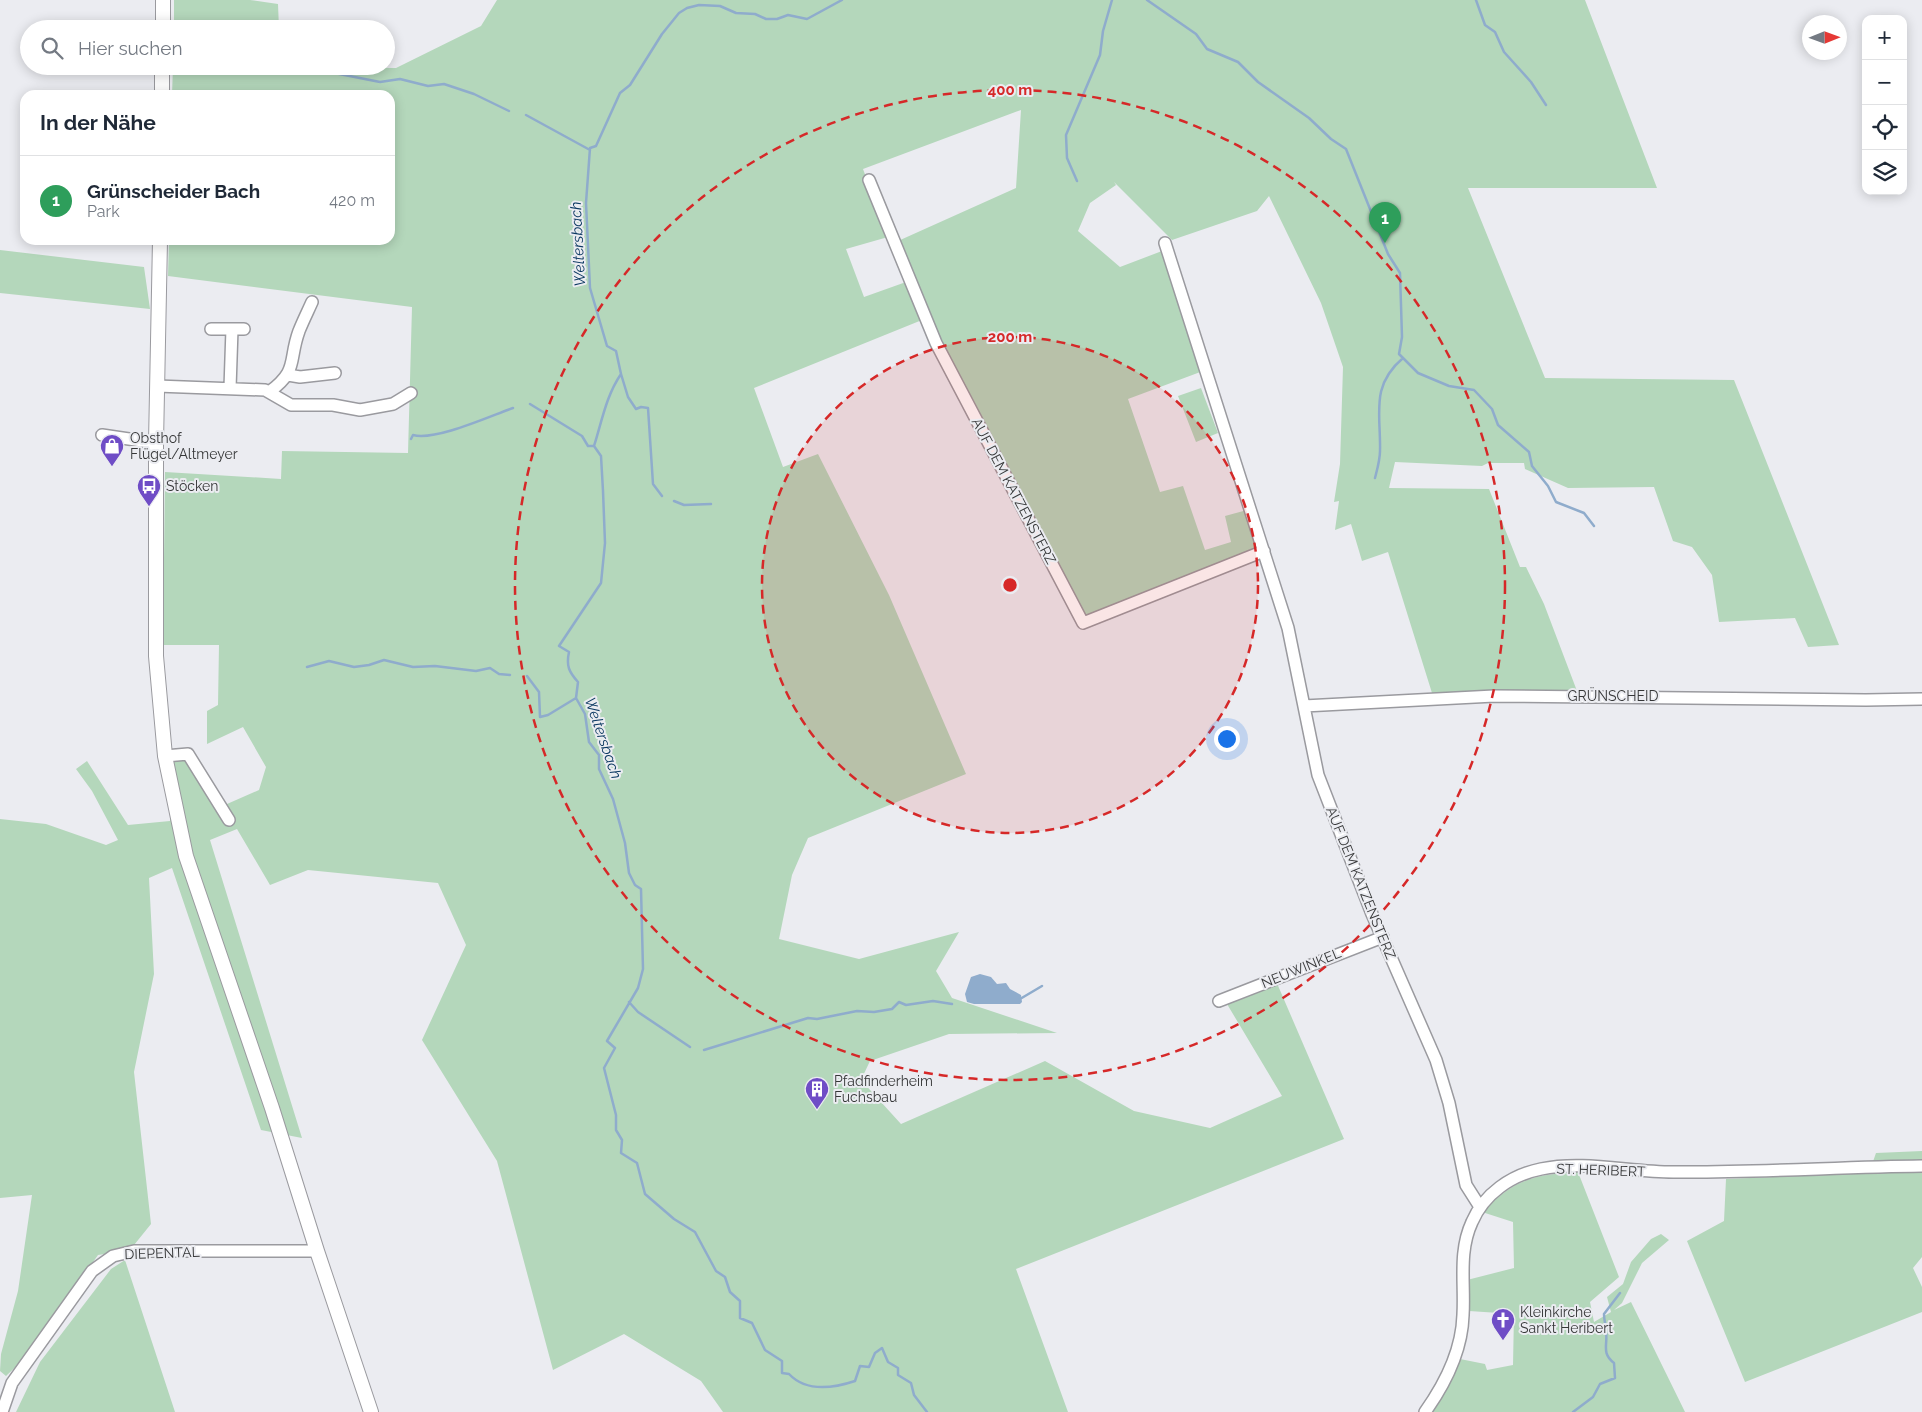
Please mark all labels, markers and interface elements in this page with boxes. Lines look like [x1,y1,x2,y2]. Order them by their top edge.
north arrow [1802,15,1847,60]
map controls [1862,15,1907,195]
button: + [1862,15,1907,60]
search box [20,20,395,75]
icon: search [38,34,66,62]
text: Hier suchen [78,37,183,59]
button: − [1862,60,1907,105]
text: 400 m [988,81,1032,99]
button: locate [1862,105,1907,150]
text: In der Nähe [40,110,156,135]
button: layers [1862,150,1907,195]
text: Grünscheider Bach [87,180,260,202]
text: 1 [52,191,60,210]
text: 420 m [329,191,375,210]
water label: Weltersbach [567,201,589,287]
text: Park [87,202,120,221]
pin: 1 [1369,202,1401,243]
text: 200 m [988,328,1032,346]
street label: AUF DEM KATZENSTERZ [969,415,1059,567]
place label: Obsthof Flügel/Altmeyer [130,430,238,462]
shop icon: Obsthof Flügel/Altmeyer [99,433,125,467]
bus stop icon: Stöcken [136,473,162,507]
place label: Stöcken [166,478,218,494]
centre of rings [1001,576,1019,594]
street label: GRÜNSCHEID [1568,686,1659,704]
water label: Weltersbach [581,695,625,781]
your location [1214,726,1240,752]
street label: AUF DEM KATZENSTERZ [1323,804,1399,962]
street label: NEUWINKEL [1259,945,1343,991]
place label: Pfadfinderheim Fuchsbau [834,1073,933,1105]
building icon: Pfadfinderheim Fuchsbau [804,1076,830,1110]
street label: ST. HERIBERT [1556,1160,1646,1180]
street label: DIEPENTAL [124,1244,200,1262]
place label: Kleinkirche Sankt Heribert [1520,1304,1613,1336]
church icon: Kleinkirche Sankt Heribert [1490,1307,1516,1341]

